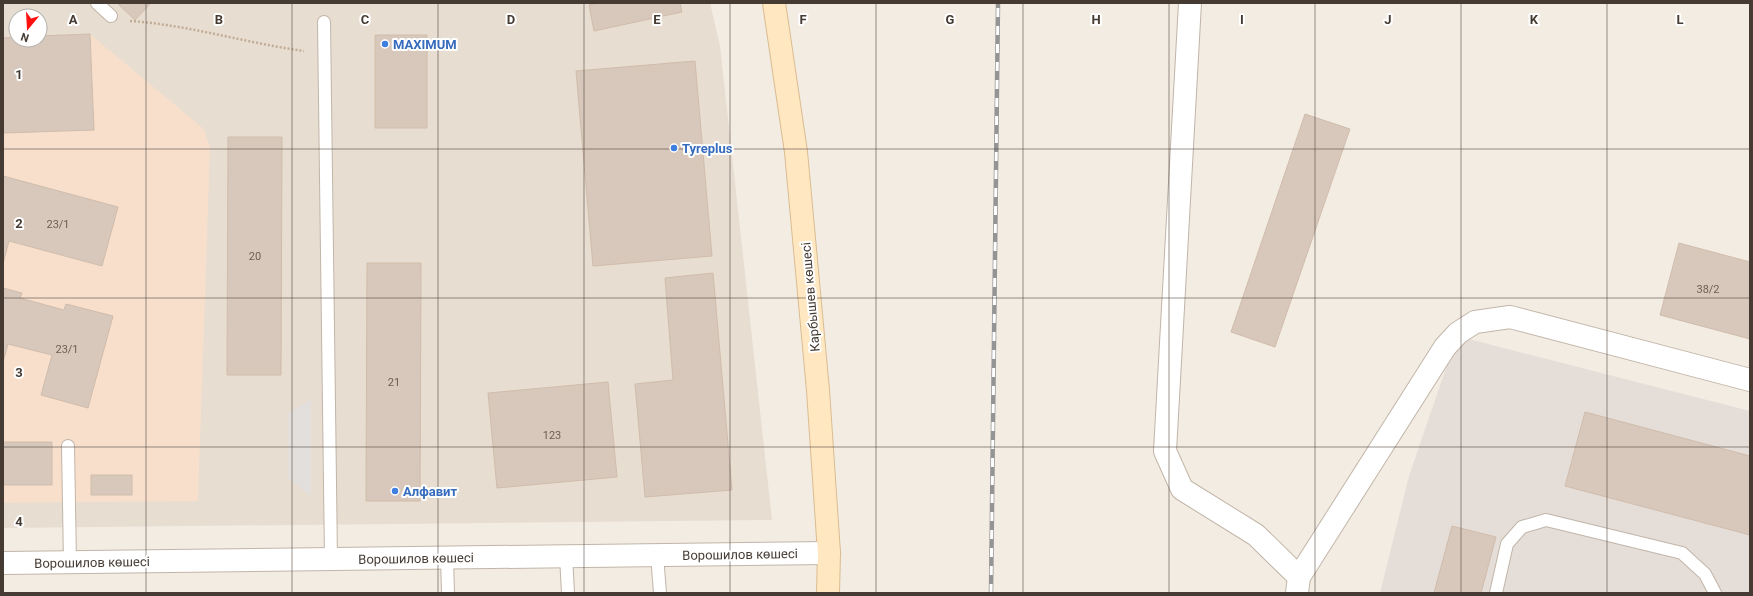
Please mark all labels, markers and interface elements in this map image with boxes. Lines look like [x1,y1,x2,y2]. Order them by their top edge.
north arrow [8,8,48,48]
text: A [69,12,78,27]
text: B [215,12,223,27]
text: C [361,12,370,27]
text: D [507,12,515,27]
text: E [653,12,661,27]
text: F [799,12,807,27]
text: G [946,12,955,27]
text: H [1091,12,1101,27]
text: I [1240,12,1244,27]
text: J [1384,12,1392,27]
text: K [1530,12,1539,27]
text: L [1676,12,1684,27]
text: N [19,30,31,44]
place label: MAXIMUM [393,37,457,52]
marker: MAXIMUM [380,39,390,49]
text: 1 [15,67,23,82]
place label: Tyreplus [682,141,733,156]
marker: Tyreplus [669,143,679,153]
text: 2 [15,216,23,231]
house number: 23/1 [46,218,70,231]
street label: Карбышев көшесі [798,242,823,352]
house number: 20 [249,250,261,263]
house number: 38/2 [1696,283,1720,296]
house number: 23/1 [55,343,79,356]
text: 3 [15,365,23,380]
house number: 21 [388,376,400,389]
house number: 123 [543,429,561,442]
place label: Алфавит [403,484,457,499]
marker: Алфавит [390,486,400,496]
text: 4 [15,514,23,529]
street label: Ворошилов көшесі [682,546,798,563]
street label: Ворошилов көшесі [358,550,474,567]
street label: Ворошилов көшесі [34,554,150,571]

